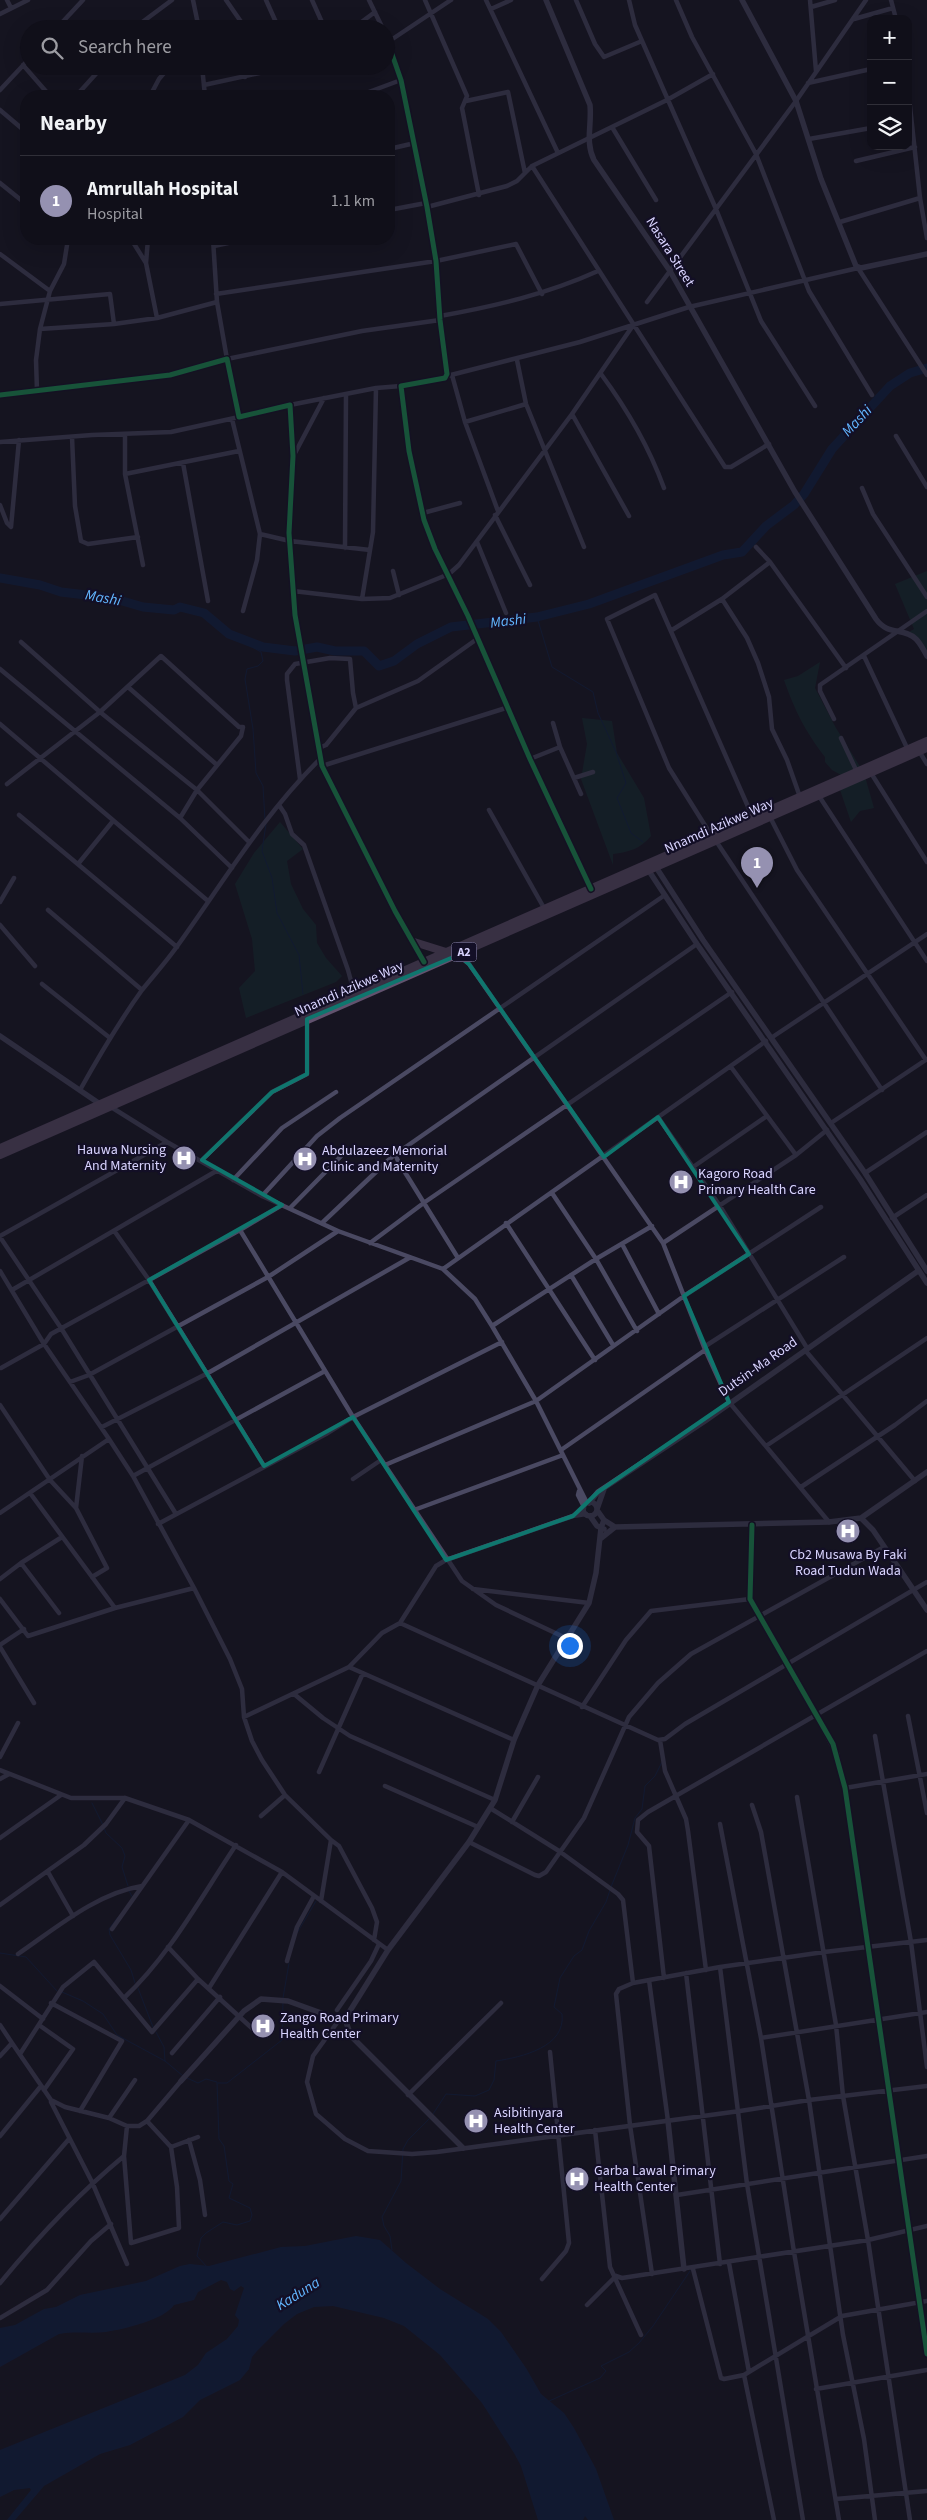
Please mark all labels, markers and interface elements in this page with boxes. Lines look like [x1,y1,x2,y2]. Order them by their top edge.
map controls [867,15,912,150]
button: + [867,15,912,60]
search box [20,20,395,75]
icon: search [38,34,66,62]
text: Search here [78,34,172,61]
button: − [867,60,912,105]
button: layers [867,105,912,150]
text: Nearby [40,108,107,138]
text: Amrullah Hospital [87,176,238,203]
text: 1 [52,190,60,212]
text: 1.1 km [331,190,375,212]
text: Hospital [87,203,143,225]
street label: Nasara Street [641,213,699,291]
water label: Mashi [837,400,877,441]
water label: Mashi [83,585,123,612]
water label: Mashi [489,608,528,634]
street label: Nnamdi Azikwe Way [661,793,777,859]
pin: 1 [741,847,773,888]
road number: A2 [452,942,476,962]
street label: Nnamdi Azikwe Way [291,956,407,1022]
place label: Hauwa Nursing And Maternity [77,1140,166,1176]
place label: Abdulazeez Memorial Clinic and Maternity [322,1141,447,1177]
hospital icon: Hauwa Nursing And Maternity [171,1145,197,1171]
hospital icon: Abdulazeez Memorial Clinic and Maternity [292,1146,318,1172]
place label: Kagoro Road Primary Health Care [698,1164,816,1200]
hospital icon: Kagoro Road Primary Health Care [668,1169,694,1195]
street label: Dutsin-Ma Road [714,1332,802,1402]
hospital icon: Cb2 Musawa By Faki Road Tudun Wada [835,1518,861,1544]
place label: Cb2 Musawa By Faki Road Tudun Wada [789,1545,907,1581]
your location [557,1633,583,1659]
place label: Zango Road Primary Health Center [280,2008,399,2044]
hospital icon: Zango Road Primary Health Center [250,2013,276,2039]
place label: Asibitinyara Health Center [494,2103,575,2139]
hospital icon: Asibitinyara Health Center [463,2108,489,2134]
place label: Garba Lawal Primary Health Center [594,2161,716,2197]
hospital icon: Garba Lawal Primary Health Center [564,2166,590,2192]
water label: Kaduna [272,2272,324,2316]

